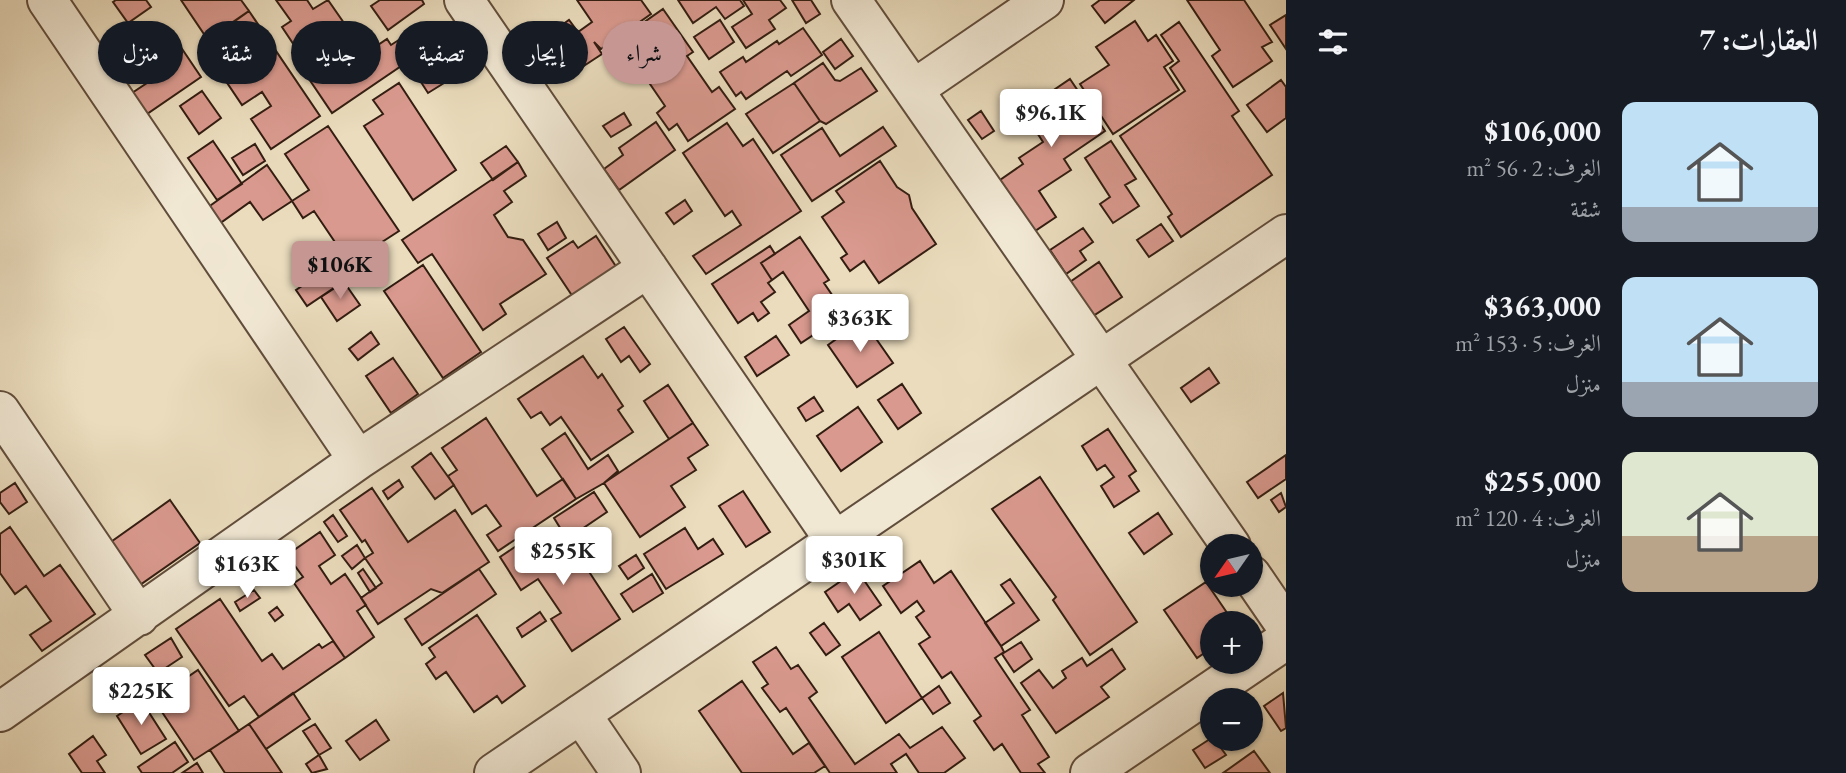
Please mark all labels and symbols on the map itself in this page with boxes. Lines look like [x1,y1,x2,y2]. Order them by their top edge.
pin: $96.1K [994,90,1108,149]
pin: $106K [291,242,389,301]
pin: $363K [811,294,909,354]
pin: $255K [514,528,612,587]
north arrow [1200,534,1264,597]
pin: $301K [805,536,903,596]
pin: $163K [198,540,296,600]
pin: $225K [92,668,190,727]

